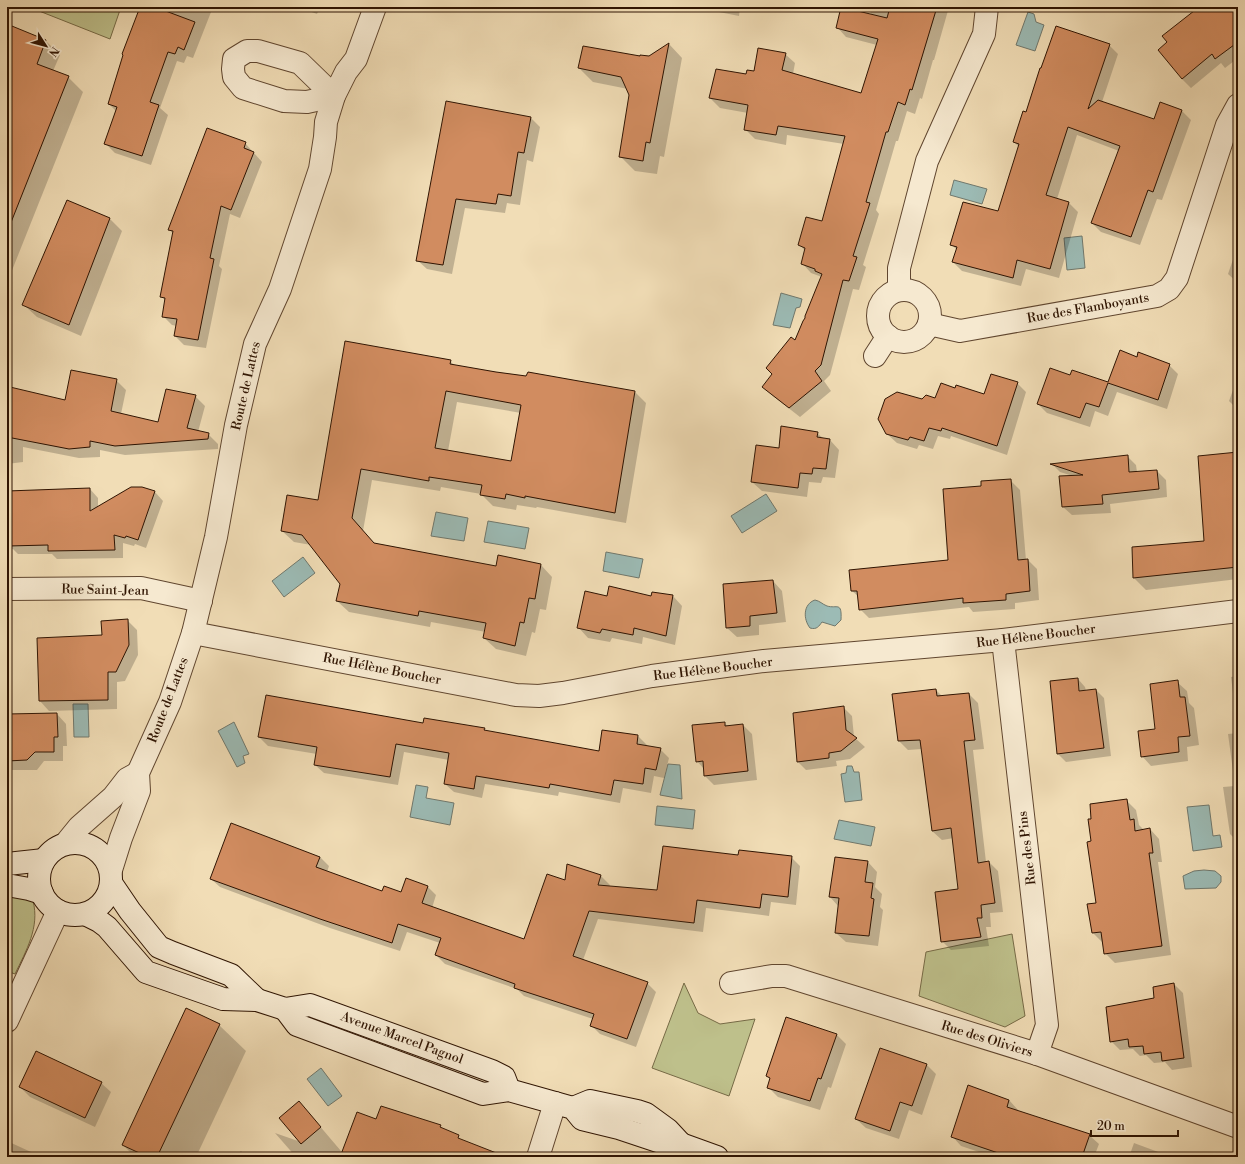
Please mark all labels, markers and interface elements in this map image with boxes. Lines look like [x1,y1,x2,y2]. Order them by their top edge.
north arrow [26,26,66,66]
text: N [45,44,62,59]
street label: Rue des Flamboyants [1026,289,1151,327]
street label: Route de Lattes [228,340,264,432]
street label: Rue Saint-Jean [61,581,149,599]
street label: Rue Hélène Boucher [975,621,1097,651]
street label: Rue Hélène Boucher [321,650,443,688]
street label: Rue Hélène Boucher [652,654,774,684]
street label: Route de Lattes [144,655,192,745]
street label: Rue des Pins [1014,810,1039,886]
street label: Avenue Marcel Pagnol [338,1008,466,1068]
street label: Rue des Oliviers [939,1017,1035,1061]
scale bar [1091,1112,1178,1138]
text: 20 m [1097,1119,1125,1134]

